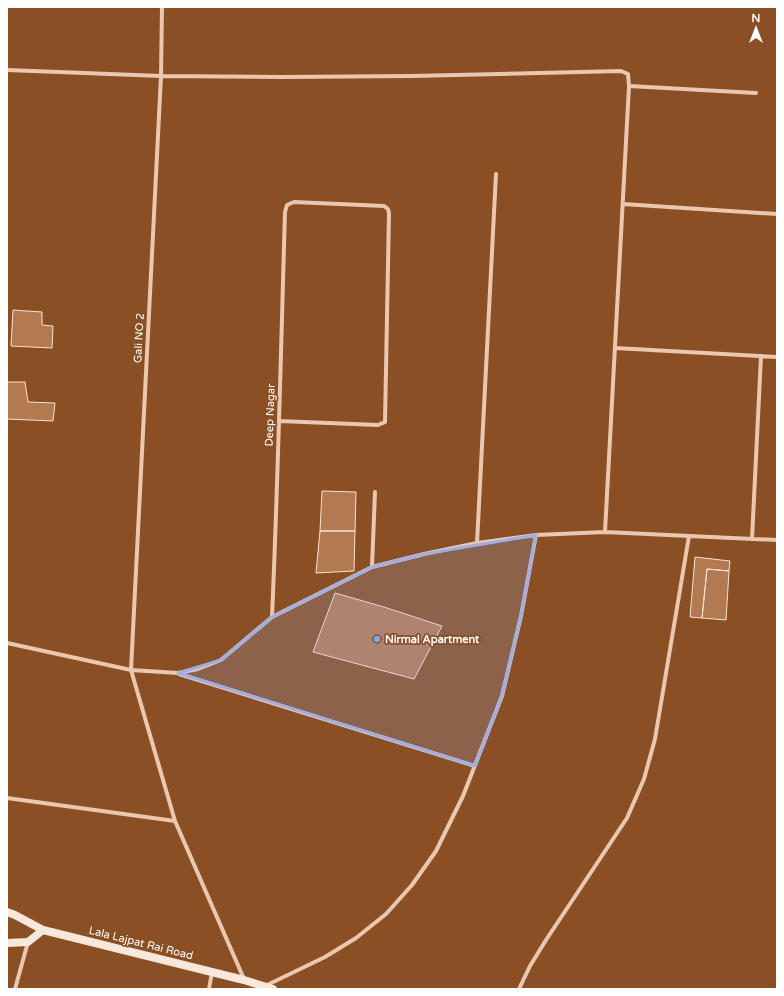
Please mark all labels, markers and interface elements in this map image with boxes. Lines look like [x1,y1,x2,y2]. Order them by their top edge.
north arrow [736,8,776,48]
text: N [752,12,760,25]
street label: Gali NO 2 [131,312,147,364]
street label: Deep Nagar [262,383,278,447]
place label: Nirmal Apartment [385,633,480,647]
marker: Nirmal Apartment [372,634,382,644]
street label: Lala Lajpat Rai Road [88,924,195,962]

